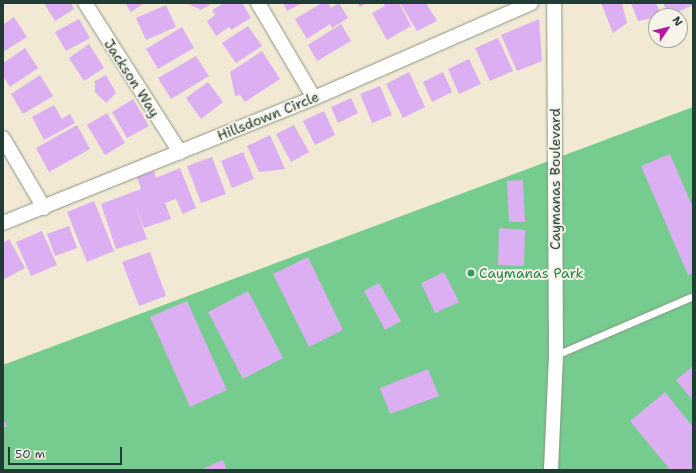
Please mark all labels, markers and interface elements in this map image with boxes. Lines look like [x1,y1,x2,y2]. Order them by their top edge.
north arrow [648,8,688,48]
text: N [669,14,686,29]
street label: Jackson Way [101,36,163,120]
street label: Hillsdown Circle [215,88,321,144]
street label: Caymanas Boulevard [547,108,563,250]
place label: Caymanas Park [479,265,584,281]
marker: Caymanas Park [466,268,476,278]
scale bar [10,439,124,465]
text: 50 m [15,446,45,462]

